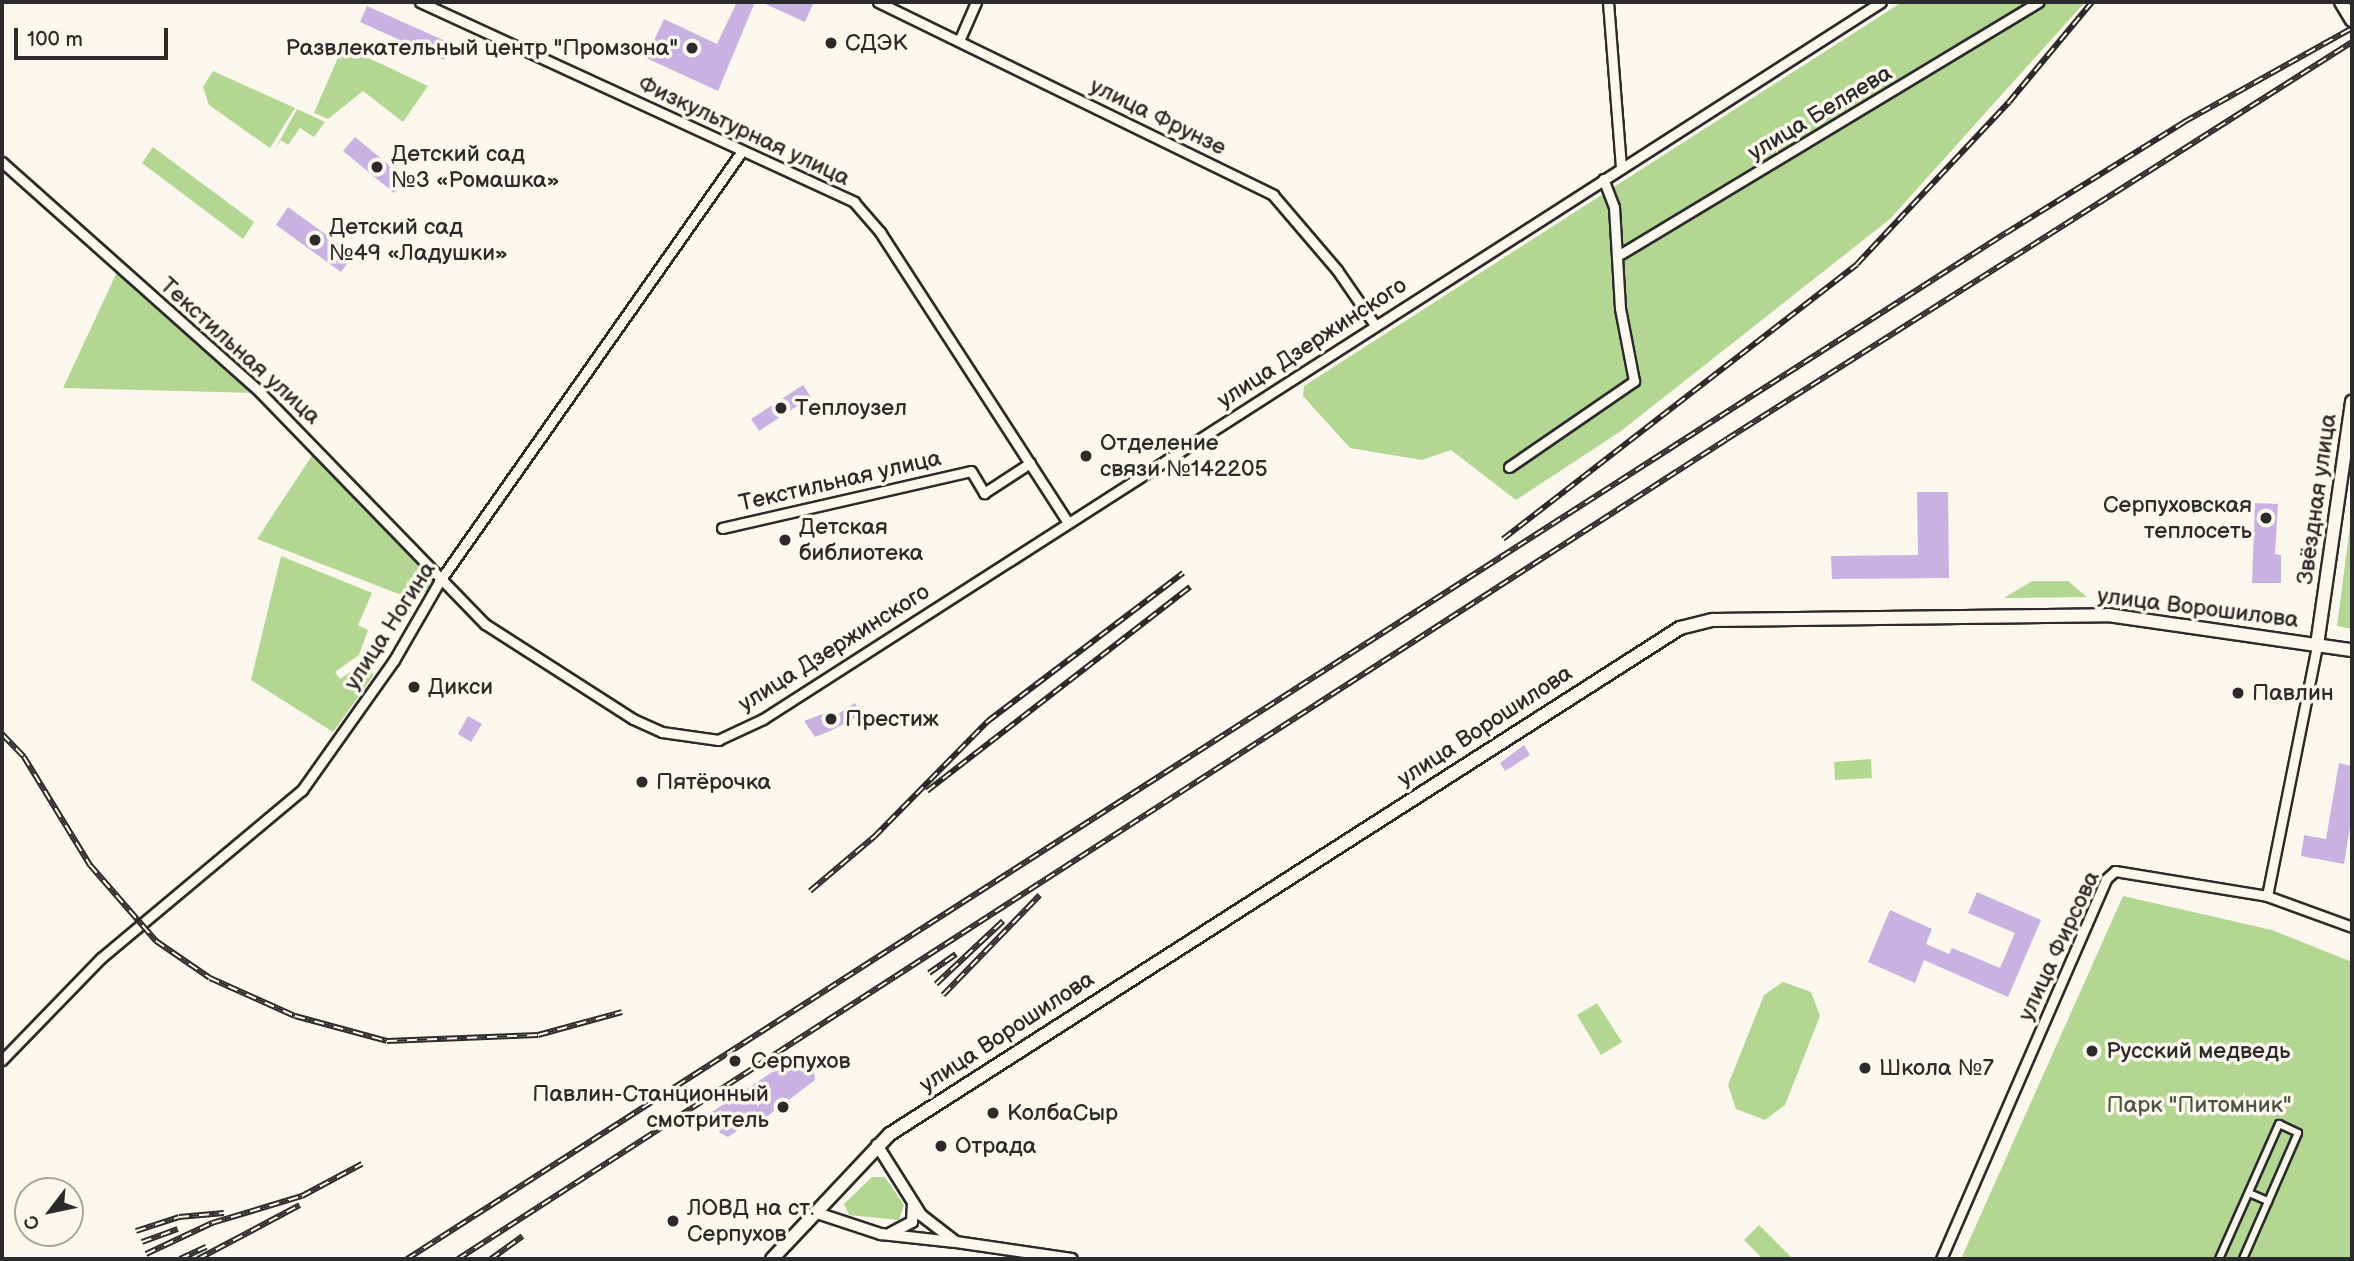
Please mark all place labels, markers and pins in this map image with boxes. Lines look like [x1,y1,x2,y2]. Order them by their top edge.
place label: СДЭК [845,29,907,57]
place label: Развлекательный центр "Промзона" [285,34,678,62]
marker: СДЭК [823,35,839,51]
marker: Развлекательный центр "Промзона" [684,40,700,56]
place label: Детский сад №3 «Ромашка» [391,140,559,194]
marker: Детский сад №3 «Ромашка» [369,159,385,175]
place label: Детский сад №49 «Ладушки» [329,213,508,267]
marker: Детский сад №49 «Ладушки» [307,232,323,248]
place label: Теплоузел [795,394,907,422]
marker: Теплоузел [773,400,789,416]
place label: Отделение связи №142205 [1100,429,1268,483]
marker: Отделение связи №142205 [1078,448,1094,464]
place label: Серпуховская теплосеть [2103,491,2252,545]
marker: Серпуховская теплосеть [2258,510,2274,526]
place label: Детская библиотека [799,513,923,567]
marker: Детская библиотека [777,532,793,548]
place label: Дикси [428,673,493,701]
marker: Дикси [406,679,422,695]
place label: Павлин [2252,679,2334,707]
marker: Павлин [2230,685,2246,701]
place label: Престиж [845,705,939,733]
marker: Престиж [823,711,839,727]
place label: Пятёрочка [656,768,771,796]
marker: Пятёрочка [634,774,650,790]
place label: Русский медведь [2106,1037,2290,1065]
marker: Русский медведь [2084,1043,2100,1059]
place label: Серпухов [751,1047,850,1075]
marker: Серпухов [725,1051,745,1071]
place label: Школа №7 [1879,1054,1994,1082]
marker: Школа №7 [1857,1060,1873,1076]
place label: Павлин-Станционный смотритель [532,1080,769,1134]
marker: Павлин-Станционный смотритель [775,1099,791,1115]
place label: КолбаСыр [1007,1099,1118,1127]
marker: КолбаСыр [985,1105,1001,1121]
place label: Отрада [955,1132,1036,1160]
marker: Отрада [933,1138,949,1154]
place label: ЛОВД на ст. Серпухов [687,1194,814,1248]
marker: ЛОВД на ст. Серпухов [665,1213,681,1229]

